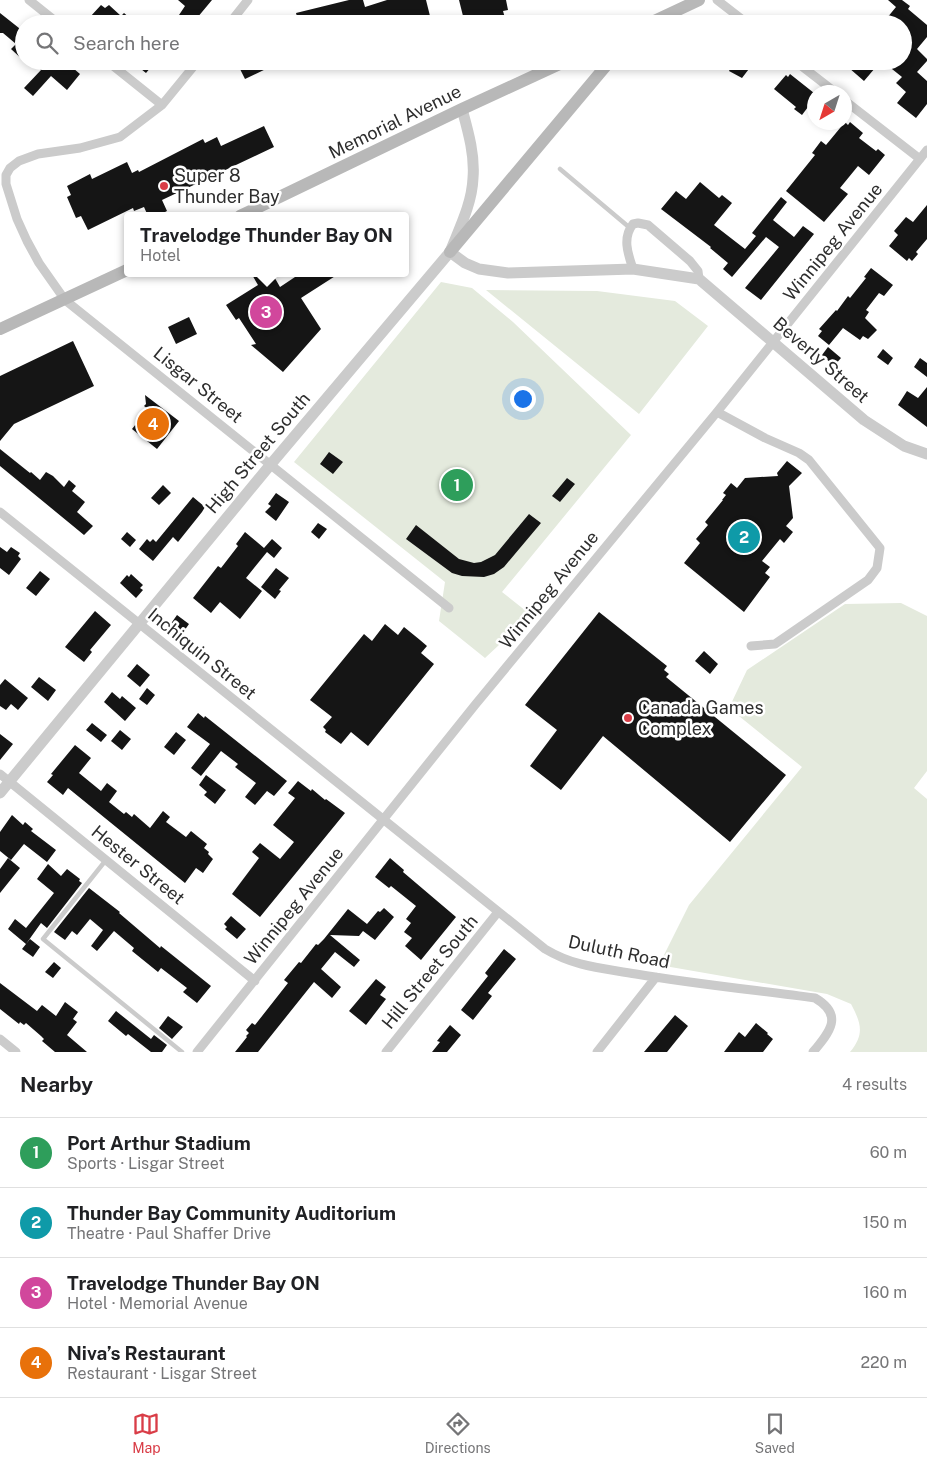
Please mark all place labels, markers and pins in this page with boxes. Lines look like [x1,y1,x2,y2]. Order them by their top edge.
place label: Super 8 Thunder Bay [174,165,280,207]
marker: Super 8 Thunder Bay [158,180,170,192]
pin: 3 [250,293,282,331]
pin: 4 [137,405,169,443]
pin: 1 [441,466,473,504]
pin: 2 [728,518,760,556]
place label: Canada Games Complex [638,697,764,739]
marker: Canada Games Complex [622,712,634,724]

